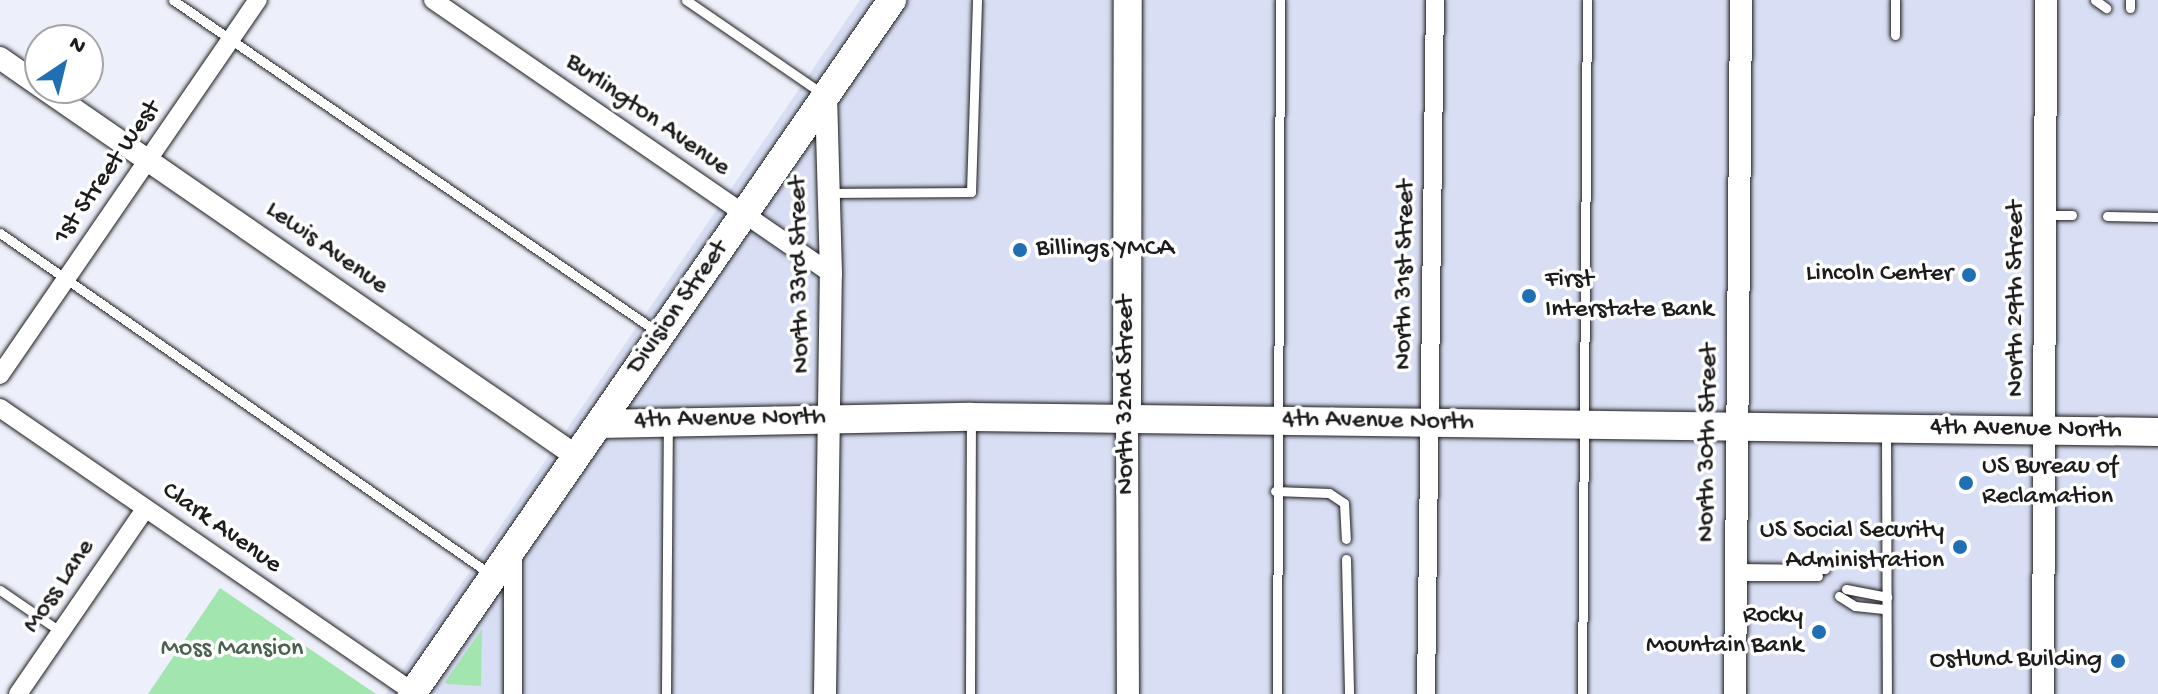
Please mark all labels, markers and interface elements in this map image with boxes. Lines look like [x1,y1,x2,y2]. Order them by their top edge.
north arrow [24,24,104,104]
text: N [63,31,90,61]
street label: Burlington Avenue [559,48,735,184]
street label: 1st Street West [47,95,169,251]
street label: North 33rd Street [784,176,818,374]
street label: North 31st Street [1389,180,1423,370]
street label: Lewis Avenue [259,195,393,303]
street label: North 29th Street [2001,201,2033,397]
place label: Billings YMCA [1036,234,1174,266]
street label: Division Street [621,235,737,381]
marker: Billings YMCA [1011,241,1029,259]
place label: Lincoln Center [1806,259,1953,291]
place label: First Interstate Bank [1545,265,1713,326]
marker: Lincoln Center [1960,266,1978,284]
marker: First Interstate Bank [1520,287,1538,305]
street label: North 32nd Street [1111,295,1143,495]
street label: North 30th Street [1692,343,1726,543]
street label: 4th Avenue North [634,403,826,437]
street label: 4th Avenue North [1282,405,1474,439]
street label: 4th Avenue North [1930,413,2122,447]
place label: US Bureau of Reclamation [1982,452,2118,514]
marker: US Bureau of Reclamation [1957,474,1975,492]
street label: Clark Avenue [155,476,287,582]
place label: US Social Security Administration [1760,516,1944,578]
street label: Moss Lane [17,534,103,640]
marker: US Social Security Administration [1951,538,1969,556]
place label: Rocky Mountain Bank [1646,601,1803,662]
marker: Rocky Mountain Bank [1810,623,1828,641]
park label: Moss Mansion [161,634,303,666]
place label: Ostlund Building [1930,645,2102,677]
marker: Ostlund Building [2109,652,2127,670]

